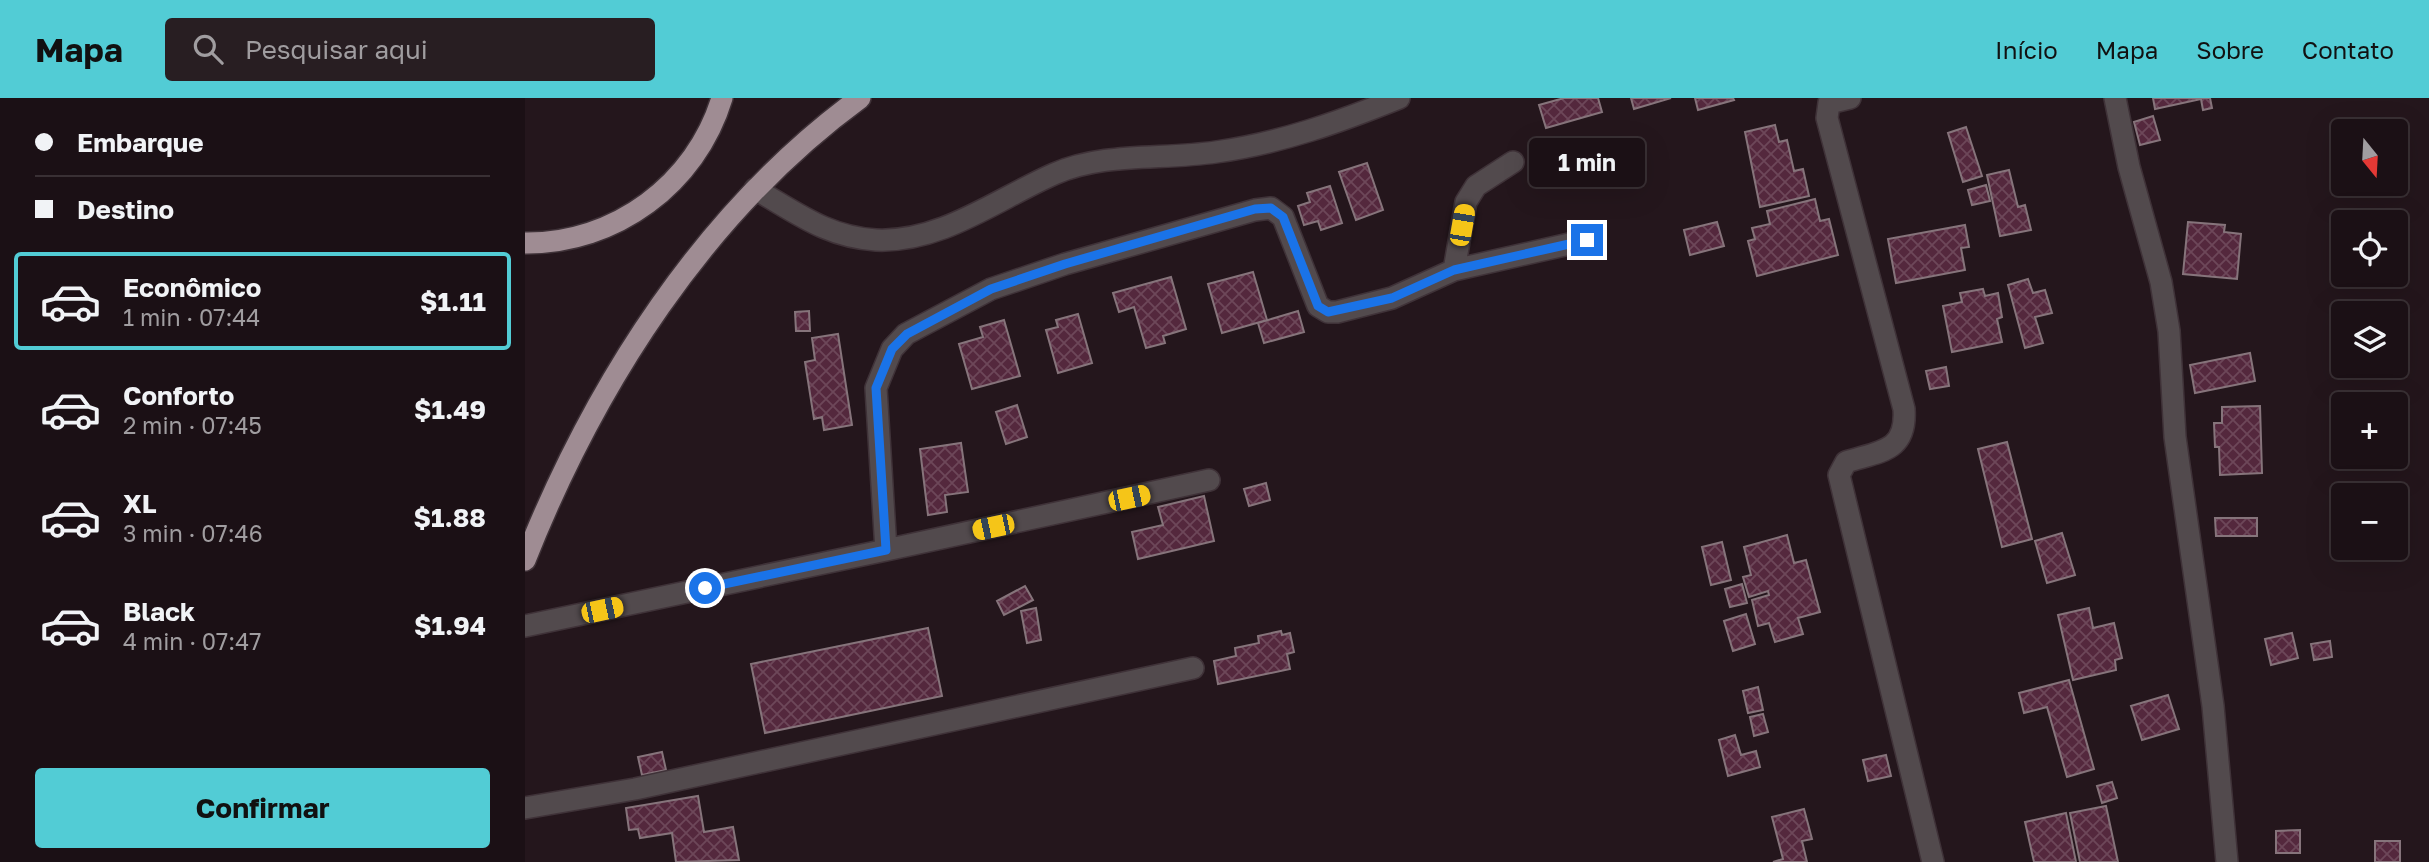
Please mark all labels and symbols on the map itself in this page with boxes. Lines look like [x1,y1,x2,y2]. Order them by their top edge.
north arrow [2331,119,2408,196]
callout: 1 min [1529,138,1645,188]
car [1449,202,1476,248]
route end [1571,224,1603,256]
car [1107,483,1152,513]
car [971,512,1016,542]
route start [689,572,721,604]
car [580,595,625,625]

